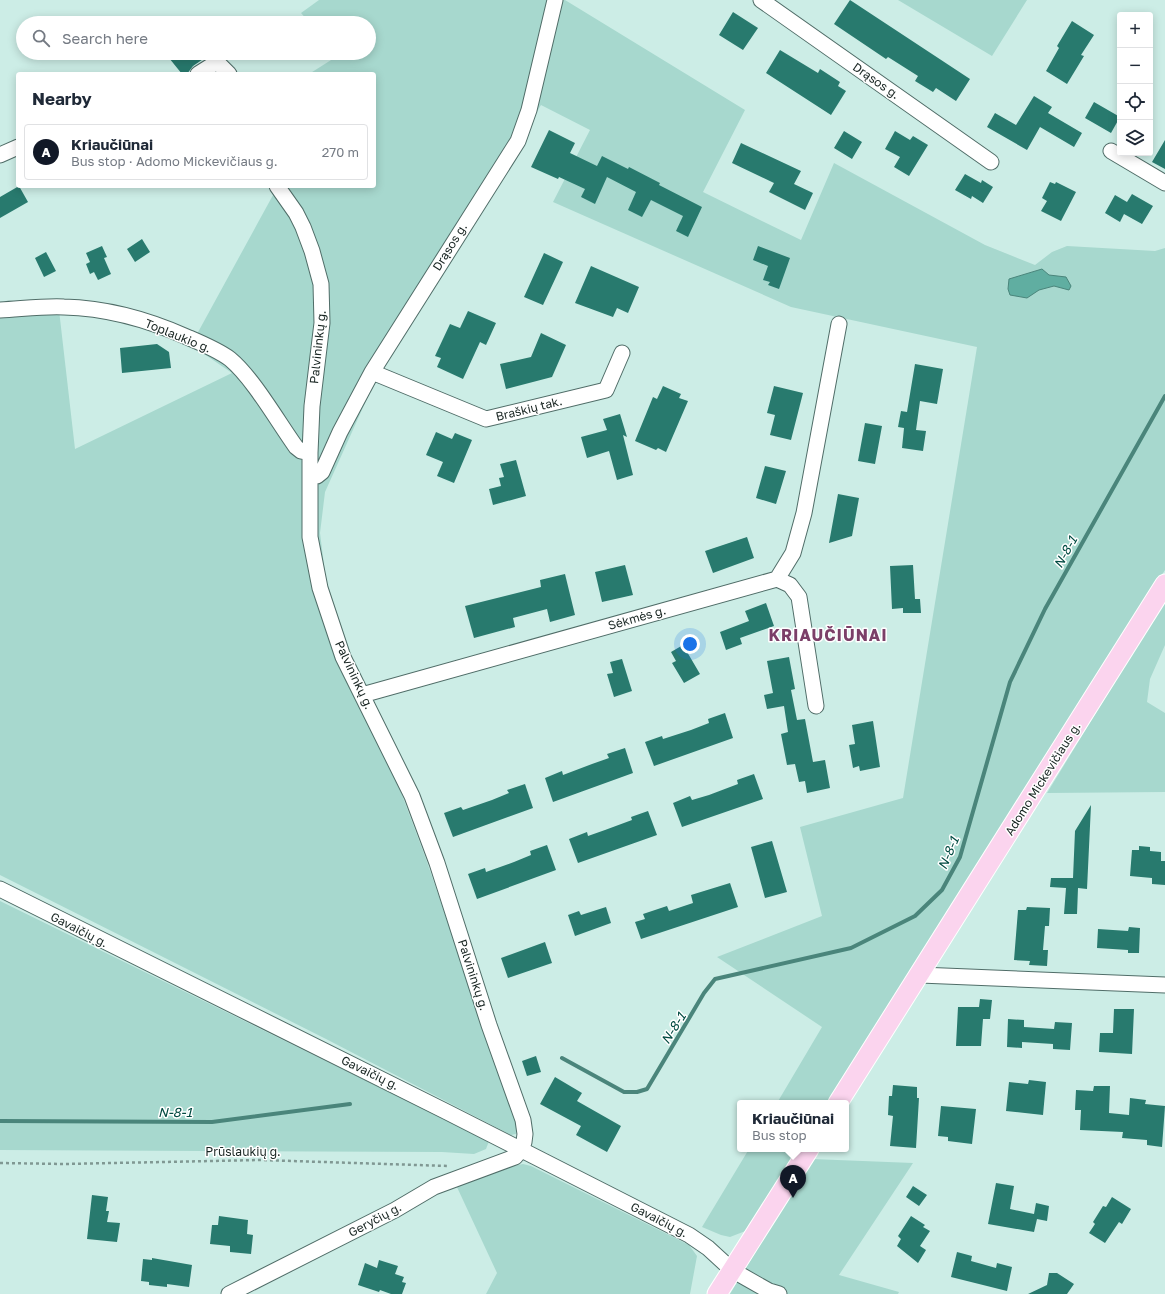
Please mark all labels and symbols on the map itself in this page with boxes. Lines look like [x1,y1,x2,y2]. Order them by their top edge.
street label: Drąsos g. [850,59,903,102]
street label: Drąsos g. [429,220,470,273]
street label: Palvininkų g. [306,309,329,385]
street label: Toplaukio g. [143,315,213,356]
street label: Braškių tak. [494,393,564,424]
water label: N-8-1 [1050,533,1081,571]
street label: Sėkmės g. [606,602,667,633]
district label: KRIAUČIŪNAI [768,625,888,645]
your location [680,634,700,654]
street label: Palvininkų g. [332,638,377,712]
street label: Adomo Mickevičiaus g. [1002,719,1084,838]
water label: N-8-1 [934,834,962,872]
street label: Gavaičių g. [48,909,110,950]
street label: Palvininkų g. [455,937,492,1012]
water label: N-8-1 [657,1009,689,1047]
street label: Gavaičių g. [339,1052,402,1093]
water label: N-8-1 [158,1104,193,1120]
street label: Prūslaukių g. [205,1144,281,1159]
pin: A [780,1165,806,1198]
street label: Geryčių g. [346,1199,404,1240]
street label: Gavaičių g. [628,1199,690,1240]

